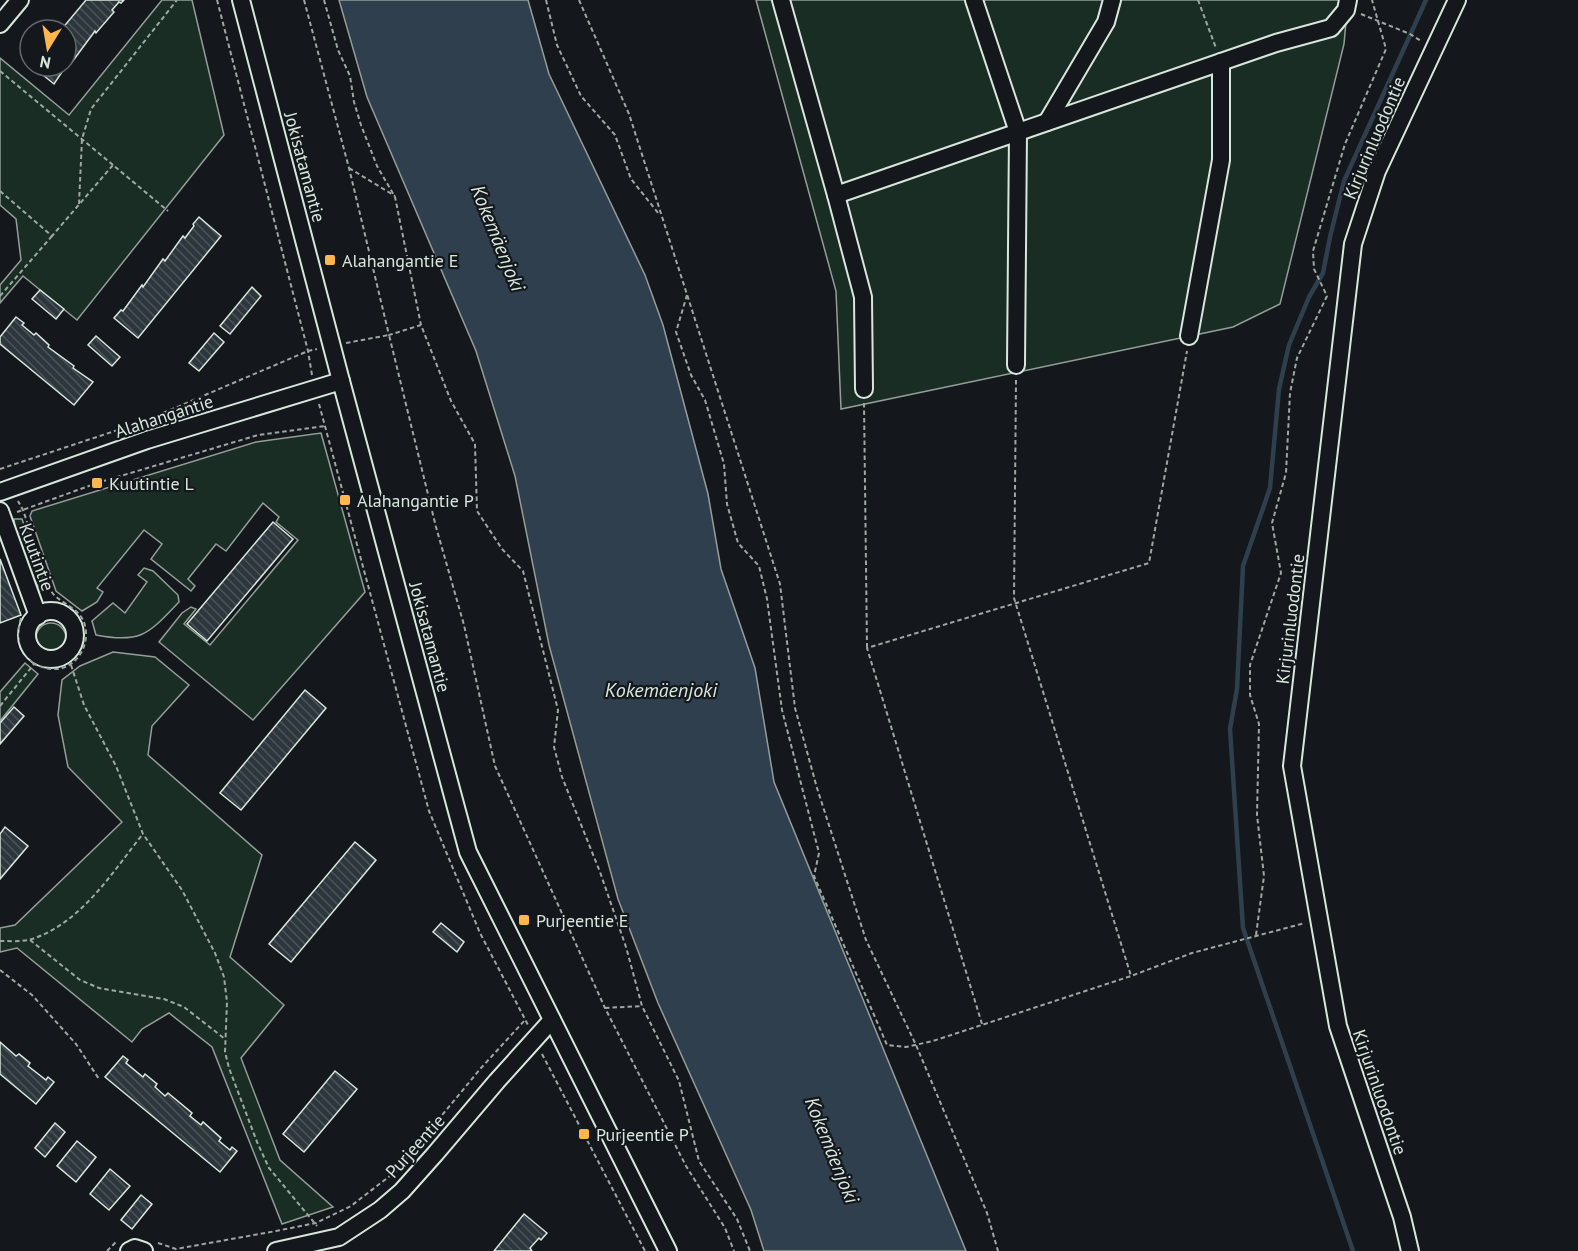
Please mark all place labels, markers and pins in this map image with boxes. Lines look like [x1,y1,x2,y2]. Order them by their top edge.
place label: Alahangantie E [342,249,458,272]
marker: Alahangantie E [323,253,337,267]
place label: Kuutintie L [109,472,194,495]
marker: Kuutintie L [90,476,104,490]
place label: Alahangantie P [357,489,474,512]
marker: Alahangantie P [338,493,352,507]
place label: Purjeentie E [536,909,629,932]
marker: Purjeentie E [517,913,531,927]
place label: Purjeentie P [596,1123,689,1146]
marker: Purjeentie P [577,1127,591,1141]

